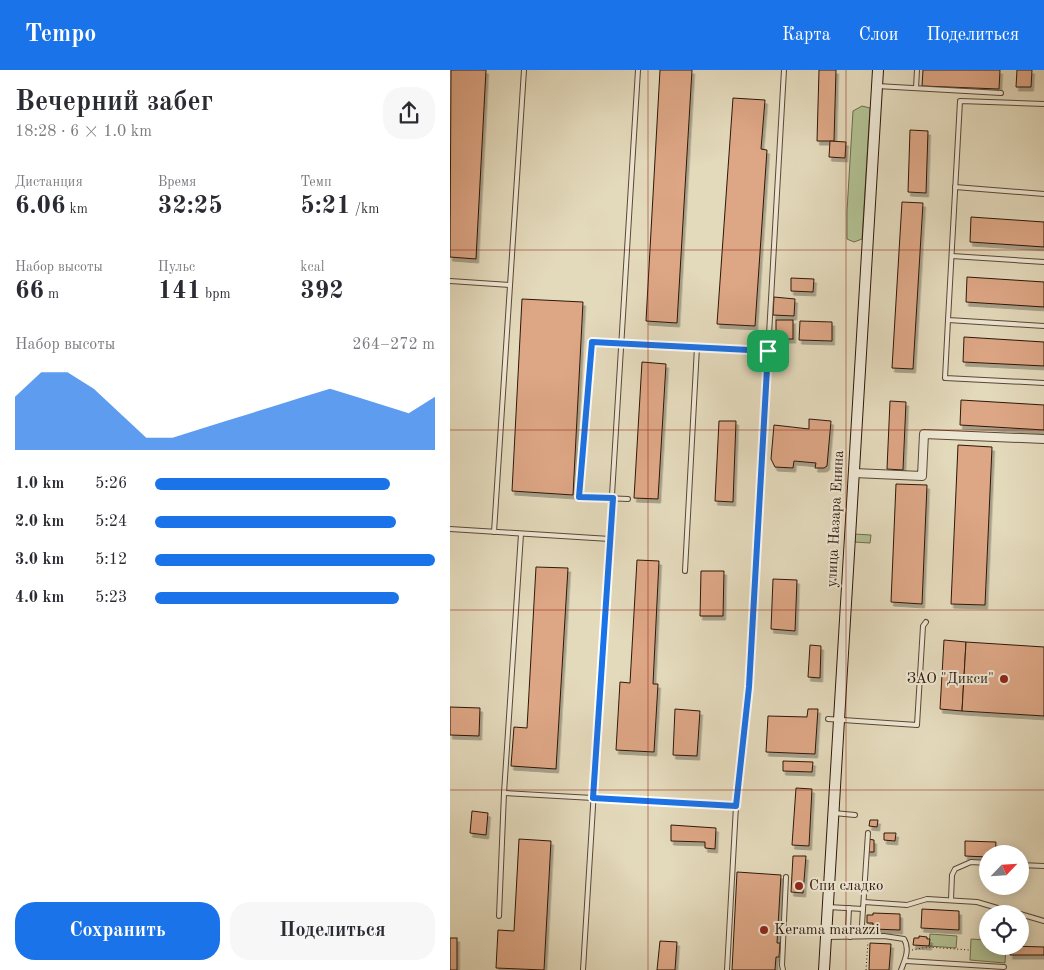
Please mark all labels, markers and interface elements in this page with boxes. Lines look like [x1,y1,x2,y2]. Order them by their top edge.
text: Tempo [25,23,96,47]
text: Карта [782,26,831,44]
text: Слои [859,26,898,44]
text: Поделиться [926,26,1019,44]
button: share [383,87,435,139]
text: Вечерний забег [15,89,213,117]
text: 18:28 · 6 × 1.0 km [15,124,152,140]
text: Дистанция [15,175,83,189]
text: Время [158,175,196,189]
text: Темп [300,175,332,189]
text: 6.06 [15,194,66,219]
text: 32:25 [158,194,223,219]
text: 5:21 [300,194,351,219]
text: km [66,202,88,216]
text: /km [351,202,379,216]
text: Набор высоты [15,260,103,274]
text: Пульс [158,260,195,274]
text: kcal [300,260,324,274]
text: 66 [15,279,44,304]
text: 141 [158,279,201,304]
text: 392 [300,279,344,304]
text: m [44,287,59,301]
text: bpm [201,287,231,301]
pin [747,330,789,372]
text: Набор высоты [15,337,115,353]
text: 264–272 m [352,337,435,353]
icon: arrive [754,337,782,365]
street label: улица Назара Енина [825,449,847,588]
text: 1.0 km [15,476,64,492]
text: 5:26 [95,476,127,492]
text: 2.0 km [15,514,64,530]
text: 5:24 [95,514,127,530]
text: 3.0 km [15,552,64,568]
text: 5:12 [95,552,127,568]
text: 4.0 km [15,590,64,606]
text: 5:23 [95,590,127,606]
place label: ЗАО "Дикси" [907,672,994,687]
marker: ЗАО "Дикси" [998,673,1010,685]
north arrow [979,845,1029,895]
map controls [979,845,1029,955]
place label: Спи сладко [809,879,883,894]
marker: Спи сладко [793,880,805,892]
button: Сохранить [15,902,220,960]
button: Поделиться [230,902,435,960]
button: locate [979,905,1029,955]
place label: Kerama marazzi [774,923,879,938]
marker: Kerama marazzi [758,924,770,936]

